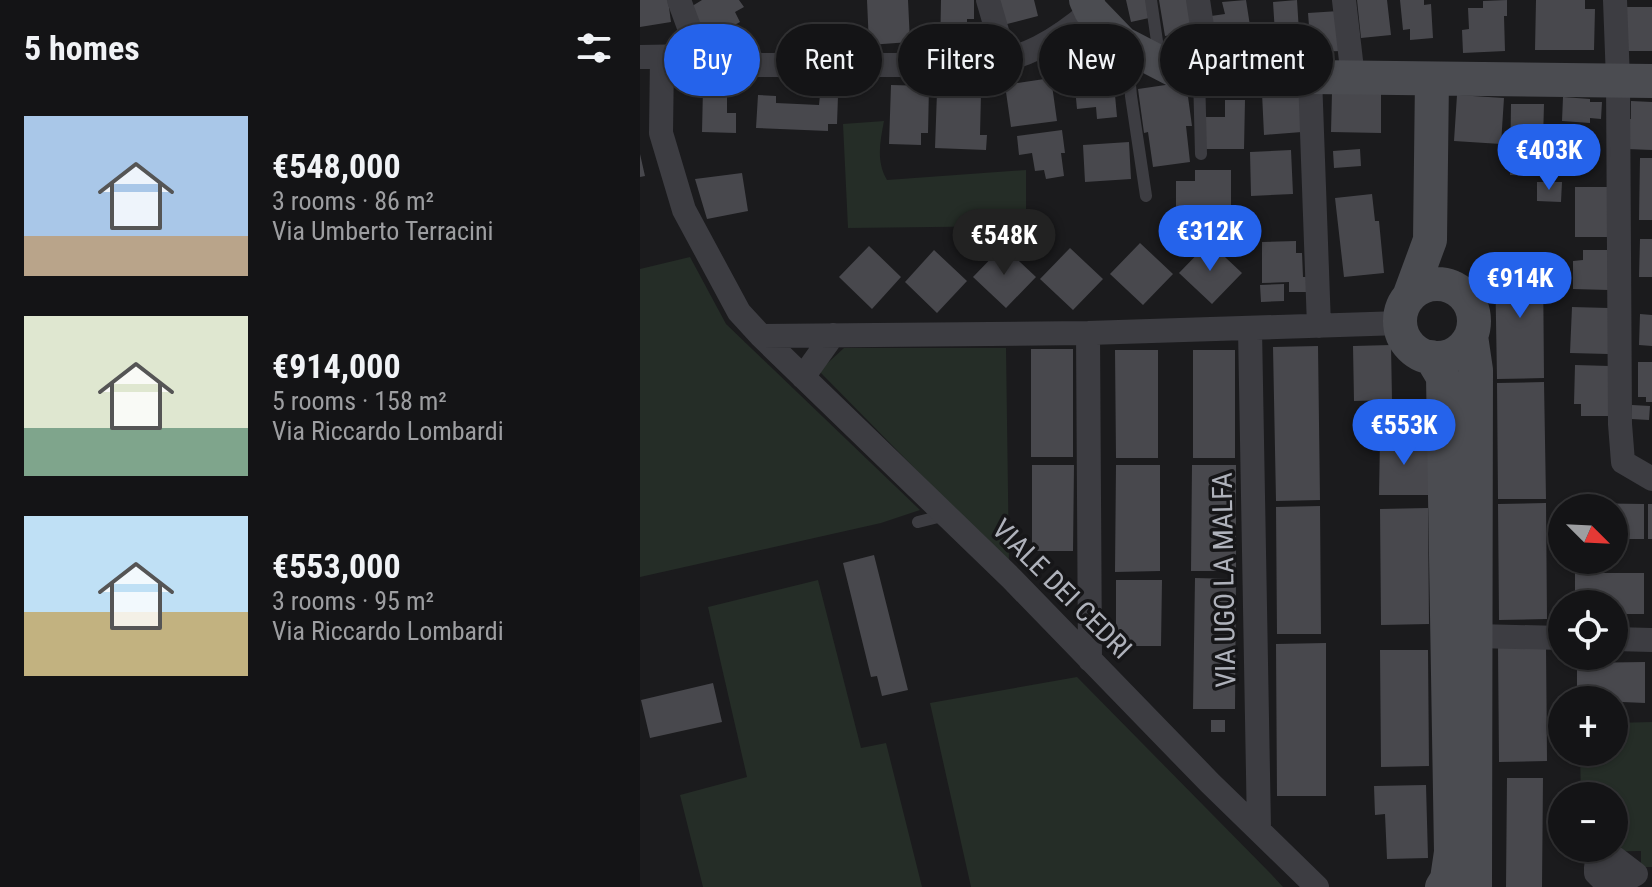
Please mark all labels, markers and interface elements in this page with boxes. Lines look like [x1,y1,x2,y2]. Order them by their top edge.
chip: Buy [664,24,760,96]
chip: Rent [776,24,882,96]
chip: Filters [898,24,1023,96]
chip: New [1039,24,1144,96]
chip: Apartment [1160,24,1333,96]
icon: filters [572,26,616,70]
text: 5 homes [24,28,140,68]
pin: €403K [1493,124,1605,192]
text: €403K [1516,135,1582,165]
text: €548,000 [272,146,401,186]
icon: home [88,148,184,244]
text: 3 rooms · 86 m² [272,186,434,216]
pin: €312K [1154,205,1266,273]
pin: €548K [948,209,1060,277]
text: Via Umberto Terracini [272,216,493,246]
text: €312K [1177,216,1243,246]
text: €548K [971,220,1037,250]
pin: €914K [1464,252,1576,320]
text: €914K [1487,263,1553,293]
text: €914,000 [272,346,401,386]
icon: home [88,348,184,444]
text: 5 rooms · 158 m² [272,386,447,416]
pin: €553K [1348,399,1460,467]
text: €553K [1371,410,1437,440]
text: Via Riccardo Lombardi [272,416,504,446]
street label: VIA UGO LA MALFA [1206,472,1242,688]
north arrow [1548,494,1628,574]
map controls [1548,494,1628,862]
street label: VIALE DEI CEDRI [985,512,1139,666]
text: €553,000 [272,546,401,586]
icon: home [88,548,184,644]
text: 3 rooms · 95 m² [272,586,434,616]
button: locate [1548,590,1628,670]
text: Via Riccardo Lombardi [272,616,504,646]
button: + [1548,686,1628,766]
button: − [1548,782,1628,862]

